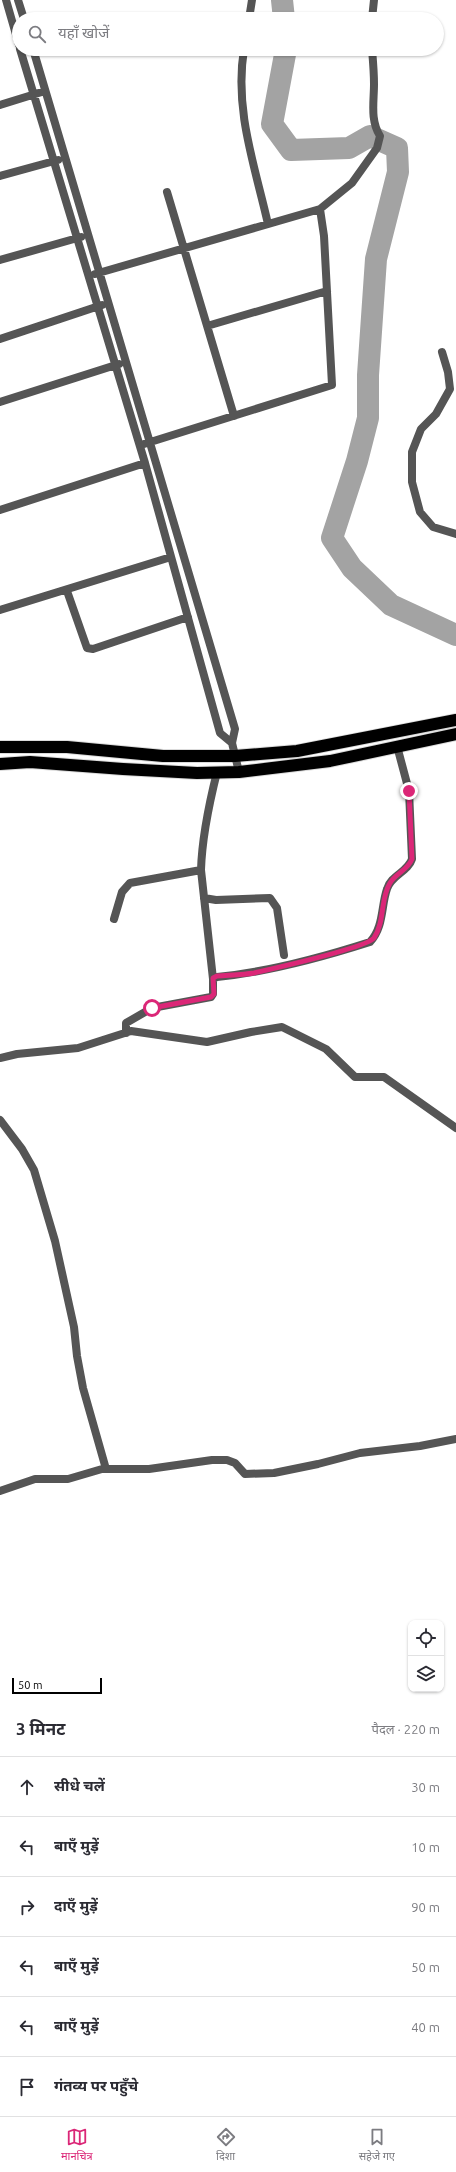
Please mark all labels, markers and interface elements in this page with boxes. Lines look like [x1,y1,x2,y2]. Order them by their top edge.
search box [12,12,444,56]
icon: search [26,23,48,45]
text: यहाँ खोजें [58,24,109,41]
route end [400,782,418,800]
route start [143,999,161,1017]
map controls [408,1620,444,1692]
button: locate [408,1620,444,1656]
button: layers [408,1656,444,1692]
scale bar [12,1676,102,1695]
text: 50 m [18,1679,42,1691]
text: 3 मिनट [16,1719,65,1738]
text: पैदल · 220 m [372,1722,440,1736]
icon: ahead [16,1776,38,1798]
text: सीधे चलें [54,1777,105,1794]
text: 30 m [411,1780,440,1794]
icon: left [16,1836,38,1858]
text: बाएँ मुड़ें [54,1837,99,1854]
text: 10 m [411,1840,440,1854]
icon: right [16,1896,38,1918]
text: दाएँ मुड़ें [54,1897,98,1914]
text: 90 m [411,1900,440,1914]
icon: left [16,1956,38,1978]
text: बाएँ मुड़ें [54,1957,99,1974]
text: 50 m [411,1960,440,1974]
icon: left [16,2016,38,2038]
text: बाएँ मुड़ें [54,2017,99,2034]
text: 40 m [411,2020,440,2034]
icon: arrive [16,2076,38,2098]
text: गंतव्य पर पहुँचे [54,2077,138,2094]
tab: मानचित्र [61,2126,93,2164]
tab: दिशा [215,2126,237,2164]
tab: सहेजे गए [359,2126,395,2164]

